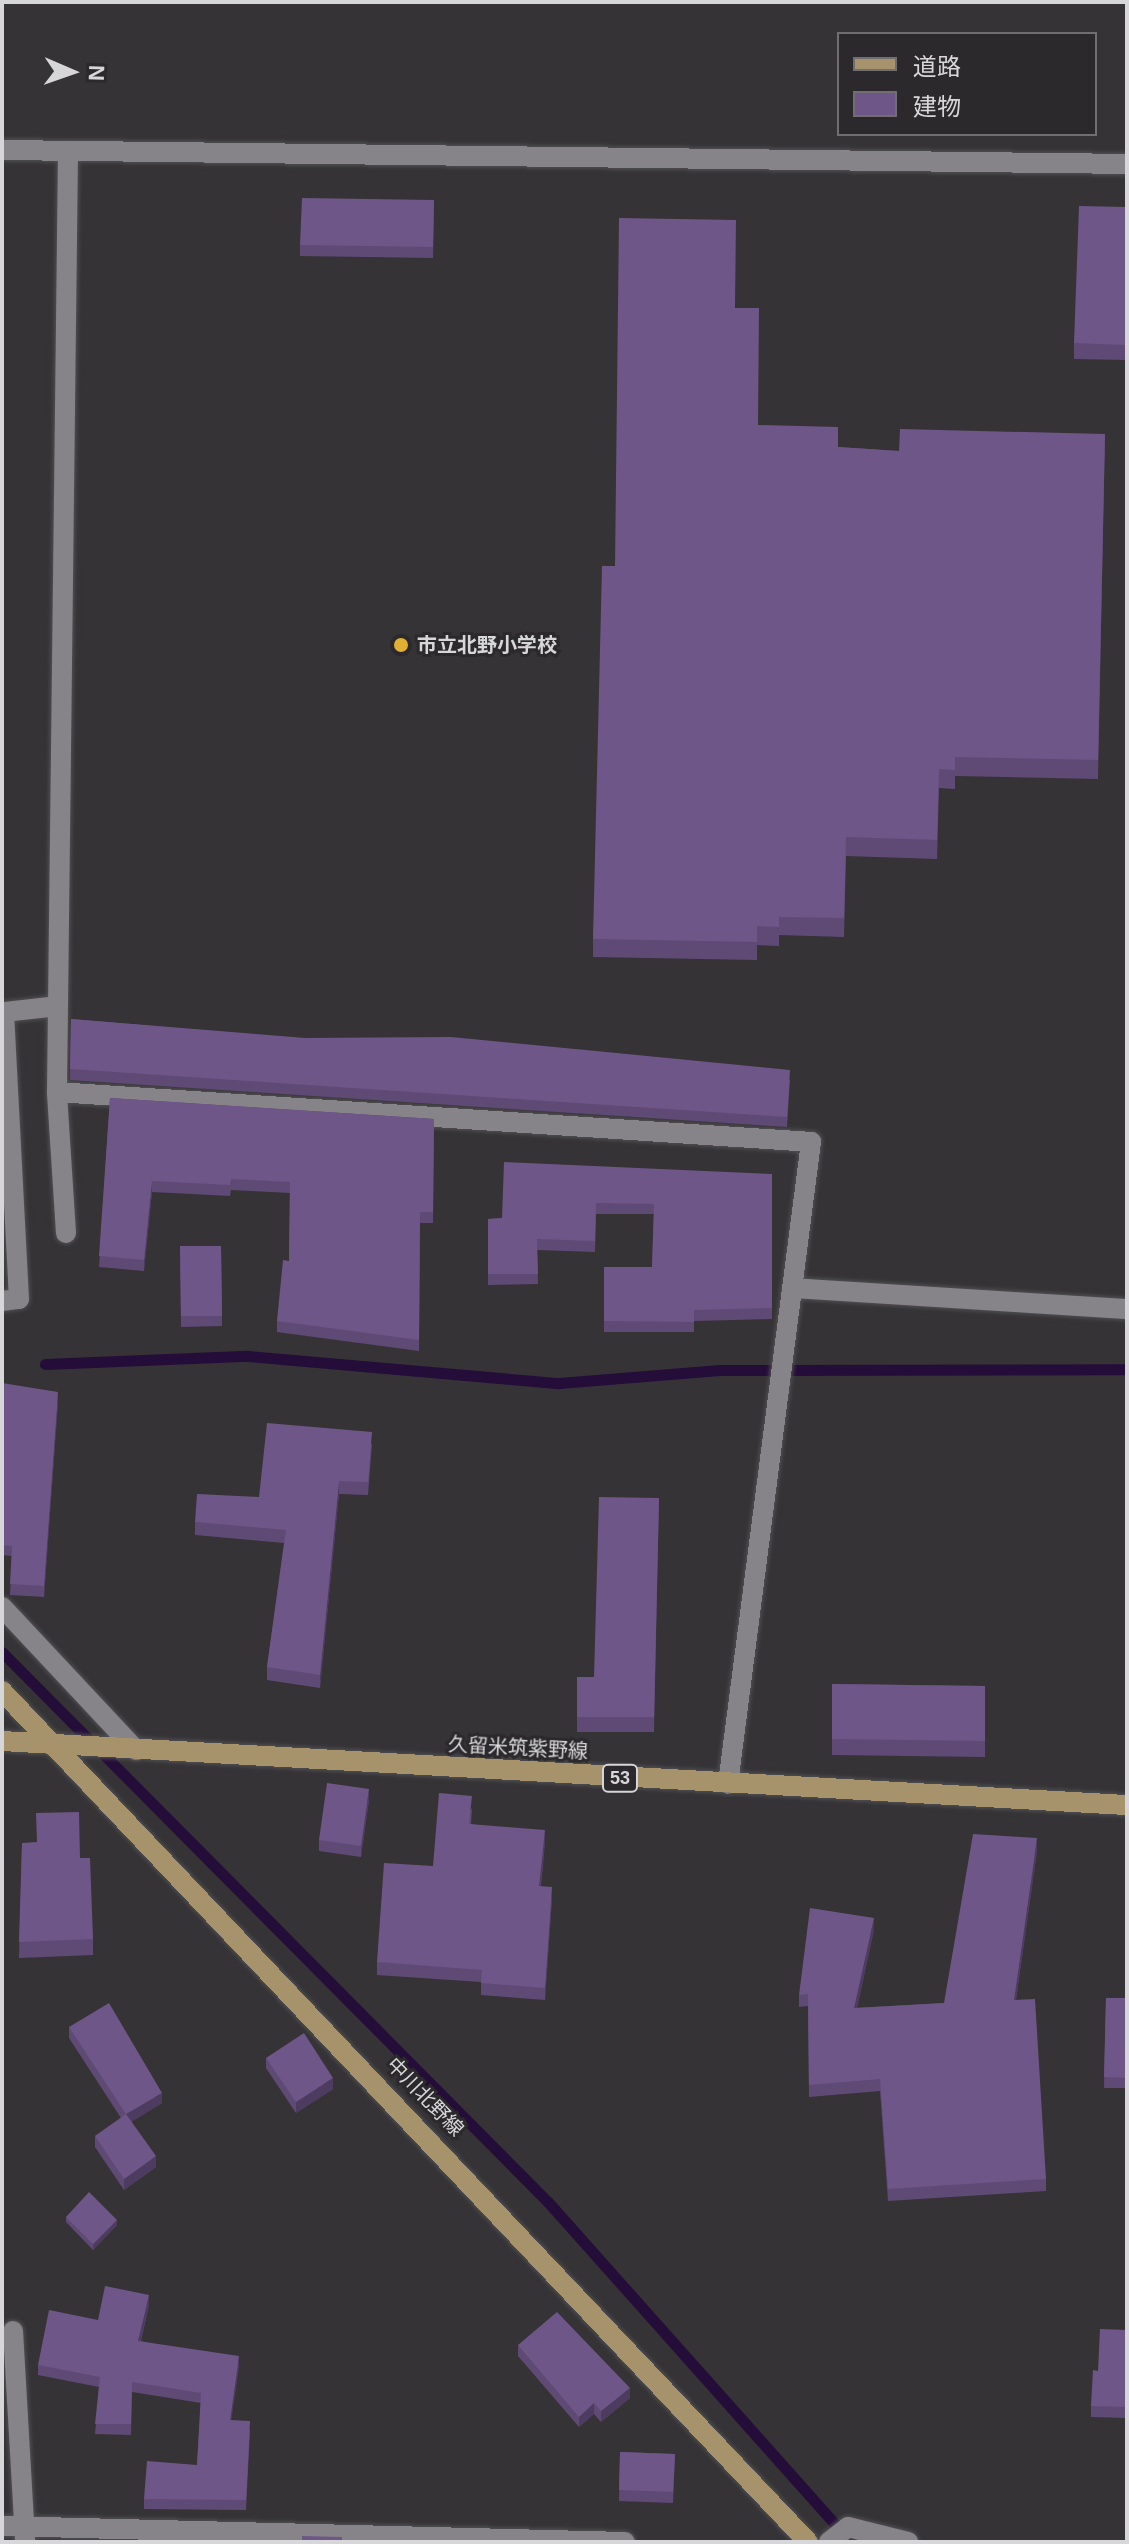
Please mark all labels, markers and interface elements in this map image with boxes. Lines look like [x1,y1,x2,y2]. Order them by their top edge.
north arrow [32,32,112,112]
legend [837,32,1097,136]
text: 道路 [913,53,961,80]
text: N [84,64,109,81]
text: 建物 [913,93,961,120]
place label: 市立北野小学校 [417,633,557,657]
marker: 市立北野小学校 [392,636,410,654]
street label: 久留米筑紫野線 [447,1732,589,1764]
road number: 53 [600,1764,640,1792]
street label: 中川北野線 [382,2053,468,2141]

